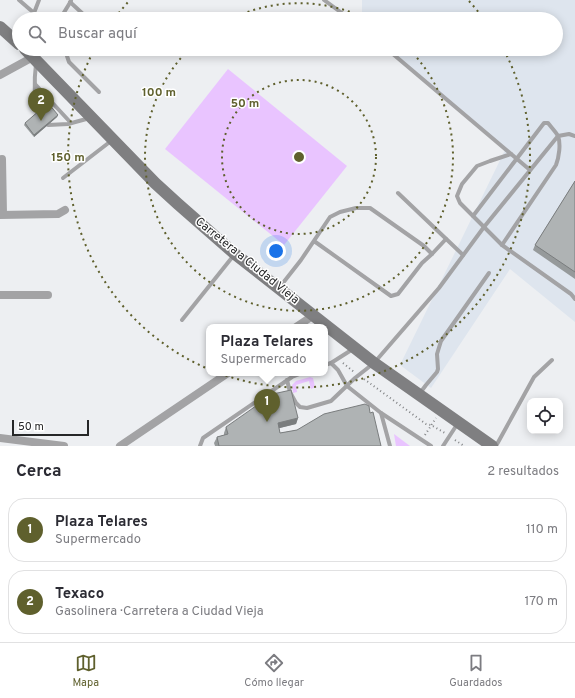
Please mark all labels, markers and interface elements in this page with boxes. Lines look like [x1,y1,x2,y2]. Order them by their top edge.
search box [12,12,563,56]
icon: search [26,23,48,45]
text: Buscar aquí [58,25,137,44]
text: 100 m [142,85,176,101]
pin: 2 [28,88,54,121]
text: 50 m [231,96,259,112]
text: 150 m [51,150,85,166]
centre of rings [292,150,306,164]
street label: Carretera a Ciudad Vieja [192,214,302,308]
your location [266,241,286,261]
popup [206,324,328,376]
text: Plaza Telares [221,333,313,352]
text: Supermercado [221,352,306,368]
pin: 1 [254,389,280,422]
map controls [527,398,563,434]
button: locate [527,398,563,434]
scale bar [12,418,89,437]
text: 50 m [18,420,44,434]
text: Cerca [16,461,62,483]
text: 2 resultados [487,464,559,480]
text: Plaza Telares [55,513,148,532]
text: 1 [27,522,33,538]
text: 110 m [526,522,558,538]
text: Supermercado [55,532,141,548]
text: Texaco [55,585,104,604]
text: 2 [26,594,34,610]
text: 170 m [524,594,558,610]
text: Gasolinera · Carretera a Ciudad Vieja [55,604,264,620]
tab: Mapa [73,652,99,690]
tab: Cómo llegar [244,652,304,690]
tab: Guardados [449,652,502,690]

